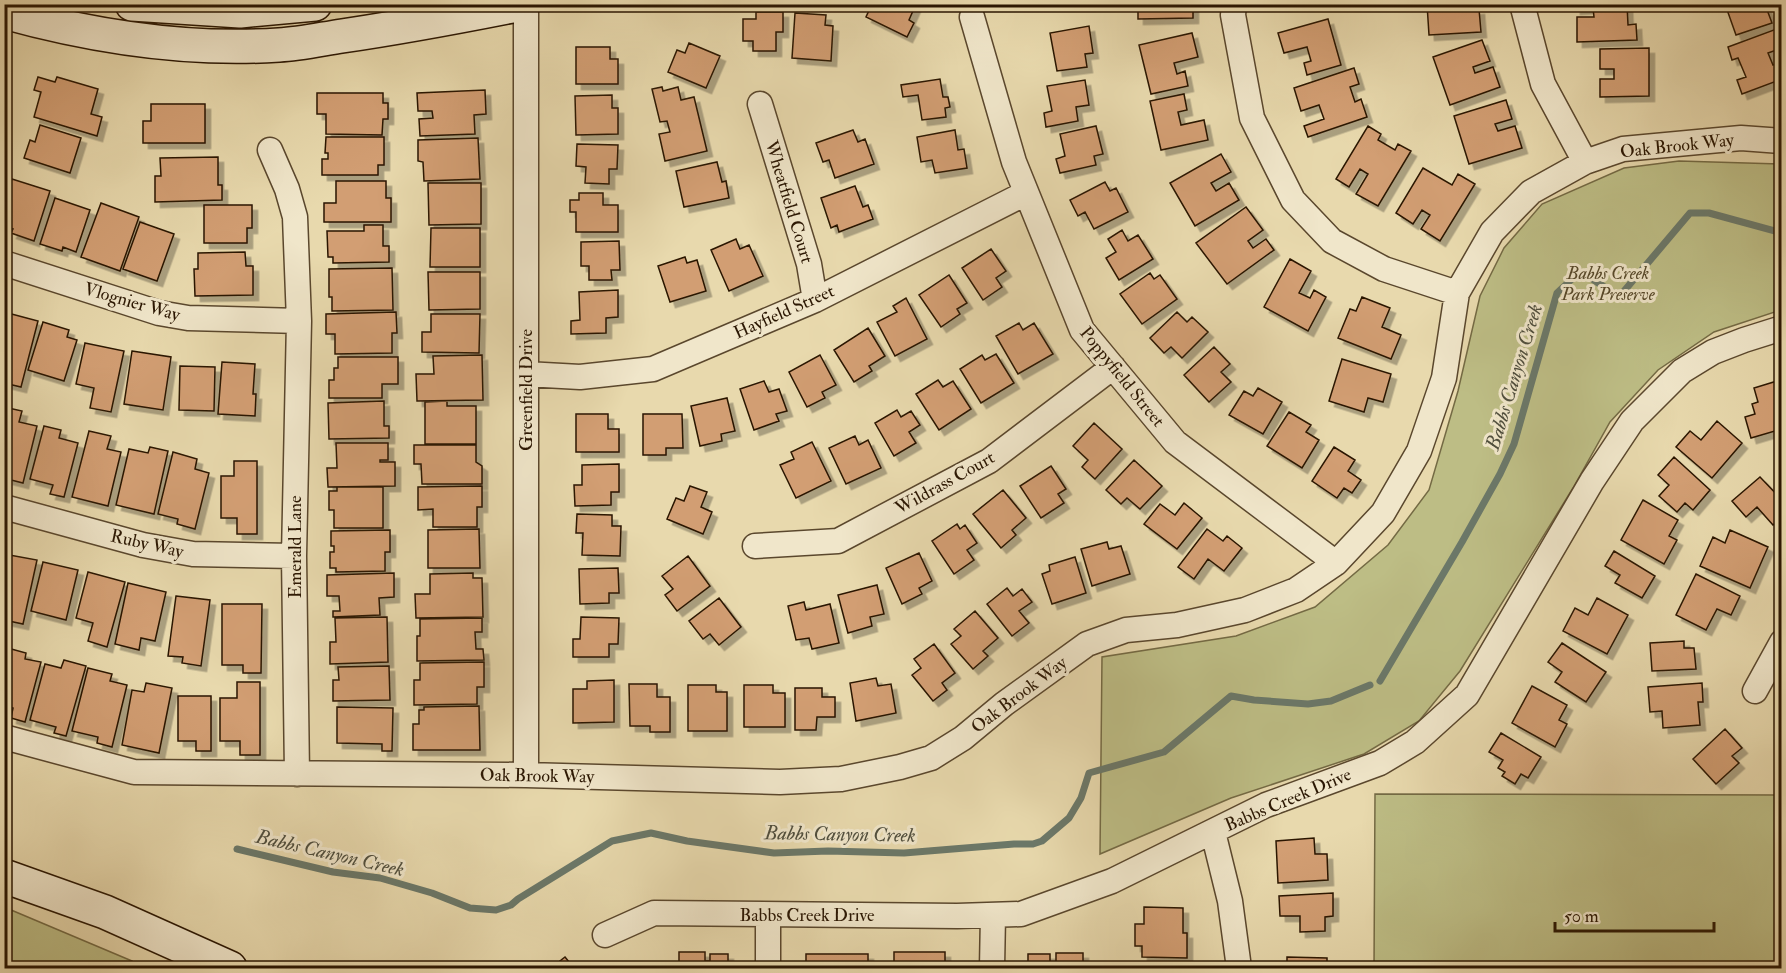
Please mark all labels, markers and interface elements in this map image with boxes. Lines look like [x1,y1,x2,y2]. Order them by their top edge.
street label: Oak Brook Way [1619,128,1736,163]
street label: Wheatfield Court [759,137,819,266]
park label: Babbs Creek Park Preserve [1560,262,1656,306]
street label: Vlognier Way [81,277,184,327]
street label: Hayfield Street [730,279,838,344]
water label: Babbs Canyon Creek [1480,301,1548,454]
street label: Poppyfield Street [1074,322,1170,432]
street label: Greenfield Drive [515,329,538,451]
street label: Wildrass Court [890,446,999,520]
street label: Emerald Lane [284,495,307,598]
street label: Ruby Way [108,524,187,564]
street label: Oak Brook Way [966,651,1072,739]
street label: Babbs Creek Drive [1221,763,1355,837]
street label: Oak Brook Way [480,764,595,789]
water label: Babbs Canyon Creek [763,820,916,848]
water label: Babbs Canyon Creek [253,824,406,882]
scale bar [1555,895,1714,933]
street label: Babbs Creek Drive [739,904,875,927]
text: 50 m [1564,905,1599,928]

